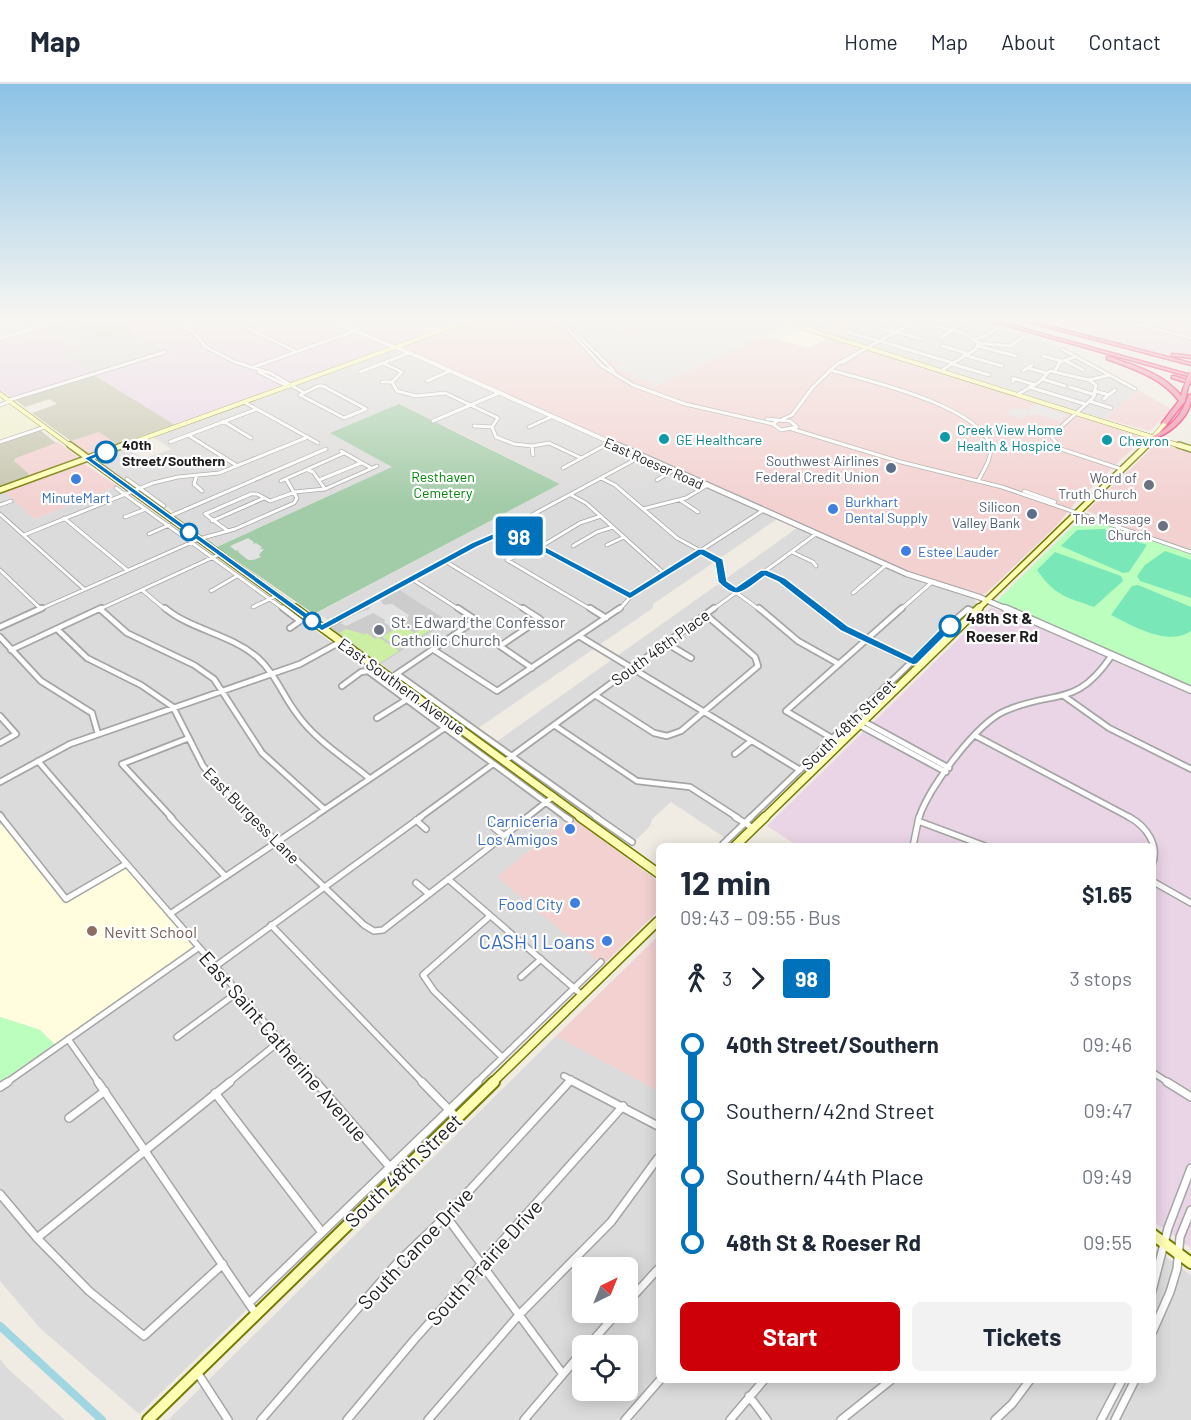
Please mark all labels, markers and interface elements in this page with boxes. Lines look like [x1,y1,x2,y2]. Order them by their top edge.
text: Map [30,24,81,58]
text: Home [844,29,898,54]
text: Map [931,29,968,54]
text: About [1001,29,1056,54]
text: Contact [1089,29,1161,54]
place label: Creek View Home Health & Hospice [957,421,1063,454]
marker: Creek View Home Health & Hospice [938,430,952,444]
place label: GE Healthcare [676,431,762,448]
marker: GE Healthcare [657,432,671,446]
place label: Chevron [1119,432,1169,449]
marker: Chevron [1100,433,1114,447]
street label: East Roeser Road [602,434,706,492]
place label: 40th Street/Southern [122,436,225,469]
marker: 40th Street/Southern [95,441,117,463]
place label: Southwest Airlines Federal Credit Union [755,452,879,485]
marker: Southwest Airlines Federal Credit Union [884,461,898,475]
park label: Resthaven Cemetery [411,468,475,501]
place label: Word of Truth Church [1058,469,1137,502]
marker: MinuteMart [69,472,83,486]
marker: Word of Truth Church [1142,478,1156,492]
place label: MinuteMart [42,489,110,506]
place label: Burkhart Dental Supply [845,493,928,526]
place label: Silicon Valley Bank [952,498,1020,531]
marker: Burkhart Dental Supply [826,502,840,516]
marker: Silicon Valley Bank [1025,507,1039,521]
place label: The Message Church [1073,510,1151,543]
line badge: 98 [492,516,546,556]
marker: The Message Church [1156,519,1170,533]
unlabelled marker [180,523,198,541]
text: 98 [508,524,530,549]
place label: Estee Lauder [918,543,999,560]
marker: Estee Lauder [899,544,913,558]
street label: South 46th Place [607,605,713,689]
place label: 48th St & Roeser Rd [966,608,1038,645]
unlabelled marker [303,612,321,630]
place label: St. Edward the Confessor Catholic Church [391,612,566,649]
marker: 48th St & Roeser Rd [939,615,961,637]
marker: St. Edward the Confessor Catholic Church [372,623,386,637]
street label: East Southern Avenue [335,633,469,739]
street label: South 48th Street [797,675,899,773]
street label: East Burgess Lane [200,763,304,867]
place label: Carniceria Los Amigos [477,811,558,848]
marker: Carniceria Los Amigos [563,822,577,836]
text: 12 min [680,862,771,902]
text: $1.65 [1082,881,1132,907]
place label: Food City [498,894,564,913]
marker: Food City [568,896,582,910]
text: 09:43 – 09:55 · Bus [680,905,841,929]
place label: Nevitt School [104,922,197,941]
marker: Nevitt School [85,924,99,938]
place label: CASH 1 Loans [479,929,595,953]
marker: CASH 1 Loans [600,934,614,948]
street label: East Saint Catherine Avenue [195,946,373,1146]
icon: walk [680,962,713,995]
icon: forward [741,962,774,995]
text: 3 [722,966,732,990]
text: 98 [795,966,818,991]
text: 3 stops [1070,966,1132,990]
text: 40th Street/Southern [726,1031,939,1057]
text: 09:46 [1082,1032,1132,1056]
text: Southern/42nd Street [726,1097,935,1123]
text: 09:47 [1084,1098,1132,1122]
street label: South 48th Street [339,1108,467,1232]
text: Southern/44th Place [726,1163,924,1189]
text: 09:49 [1082,1164,1132,1188]
street label: South Canoe Drive [352,1182,478,1314]
street label: South Prairie Drive [421,1194,547,1330]
text: 48th St & Roeser Rd [726,1229,921,1255]
text: 09:55 [1083,1230,1132,1254]
north arrow [572,1257,638,1323]
map controls [572,1257,638,1401]
button: Start [680,1302,900,1371]
button: Tickets [912,1302,1132,1371]
button: locate [572,1335,638,1401]

